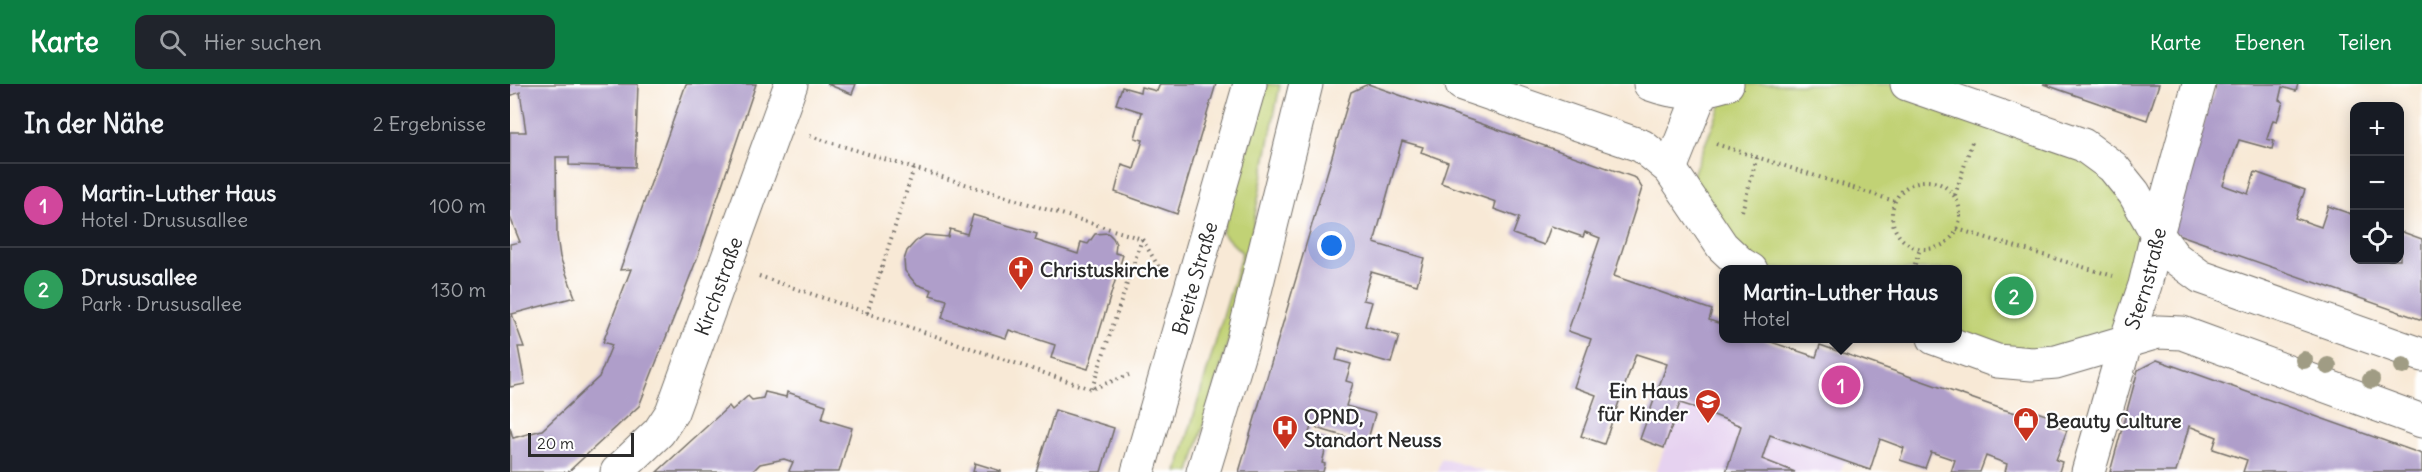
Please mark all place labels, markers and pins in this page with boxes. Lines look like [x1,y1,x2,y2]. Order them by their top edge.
church icon: Christuskirche [1006,254,1036,292]
place label: Christuskirche [1040,257,1169,282]
pin: 2 [1994,274,2034,318]
pin: 1 [1822,362,1860,408]
place label: Ein Haus für Kinder [1598,378,1689,426]
school or university icon: Ein Haus für Kinder [1693,387,1723,425]
place label: OPND, Standort Neuss [1304,404,1442,452]
shop icon: Beauty Culture [2011,405,2041,443]
place label: Beauty Culture [2046,408,2182,433]
hospital icon: OPND, Standort Neuss [1270,413,1300,451]

